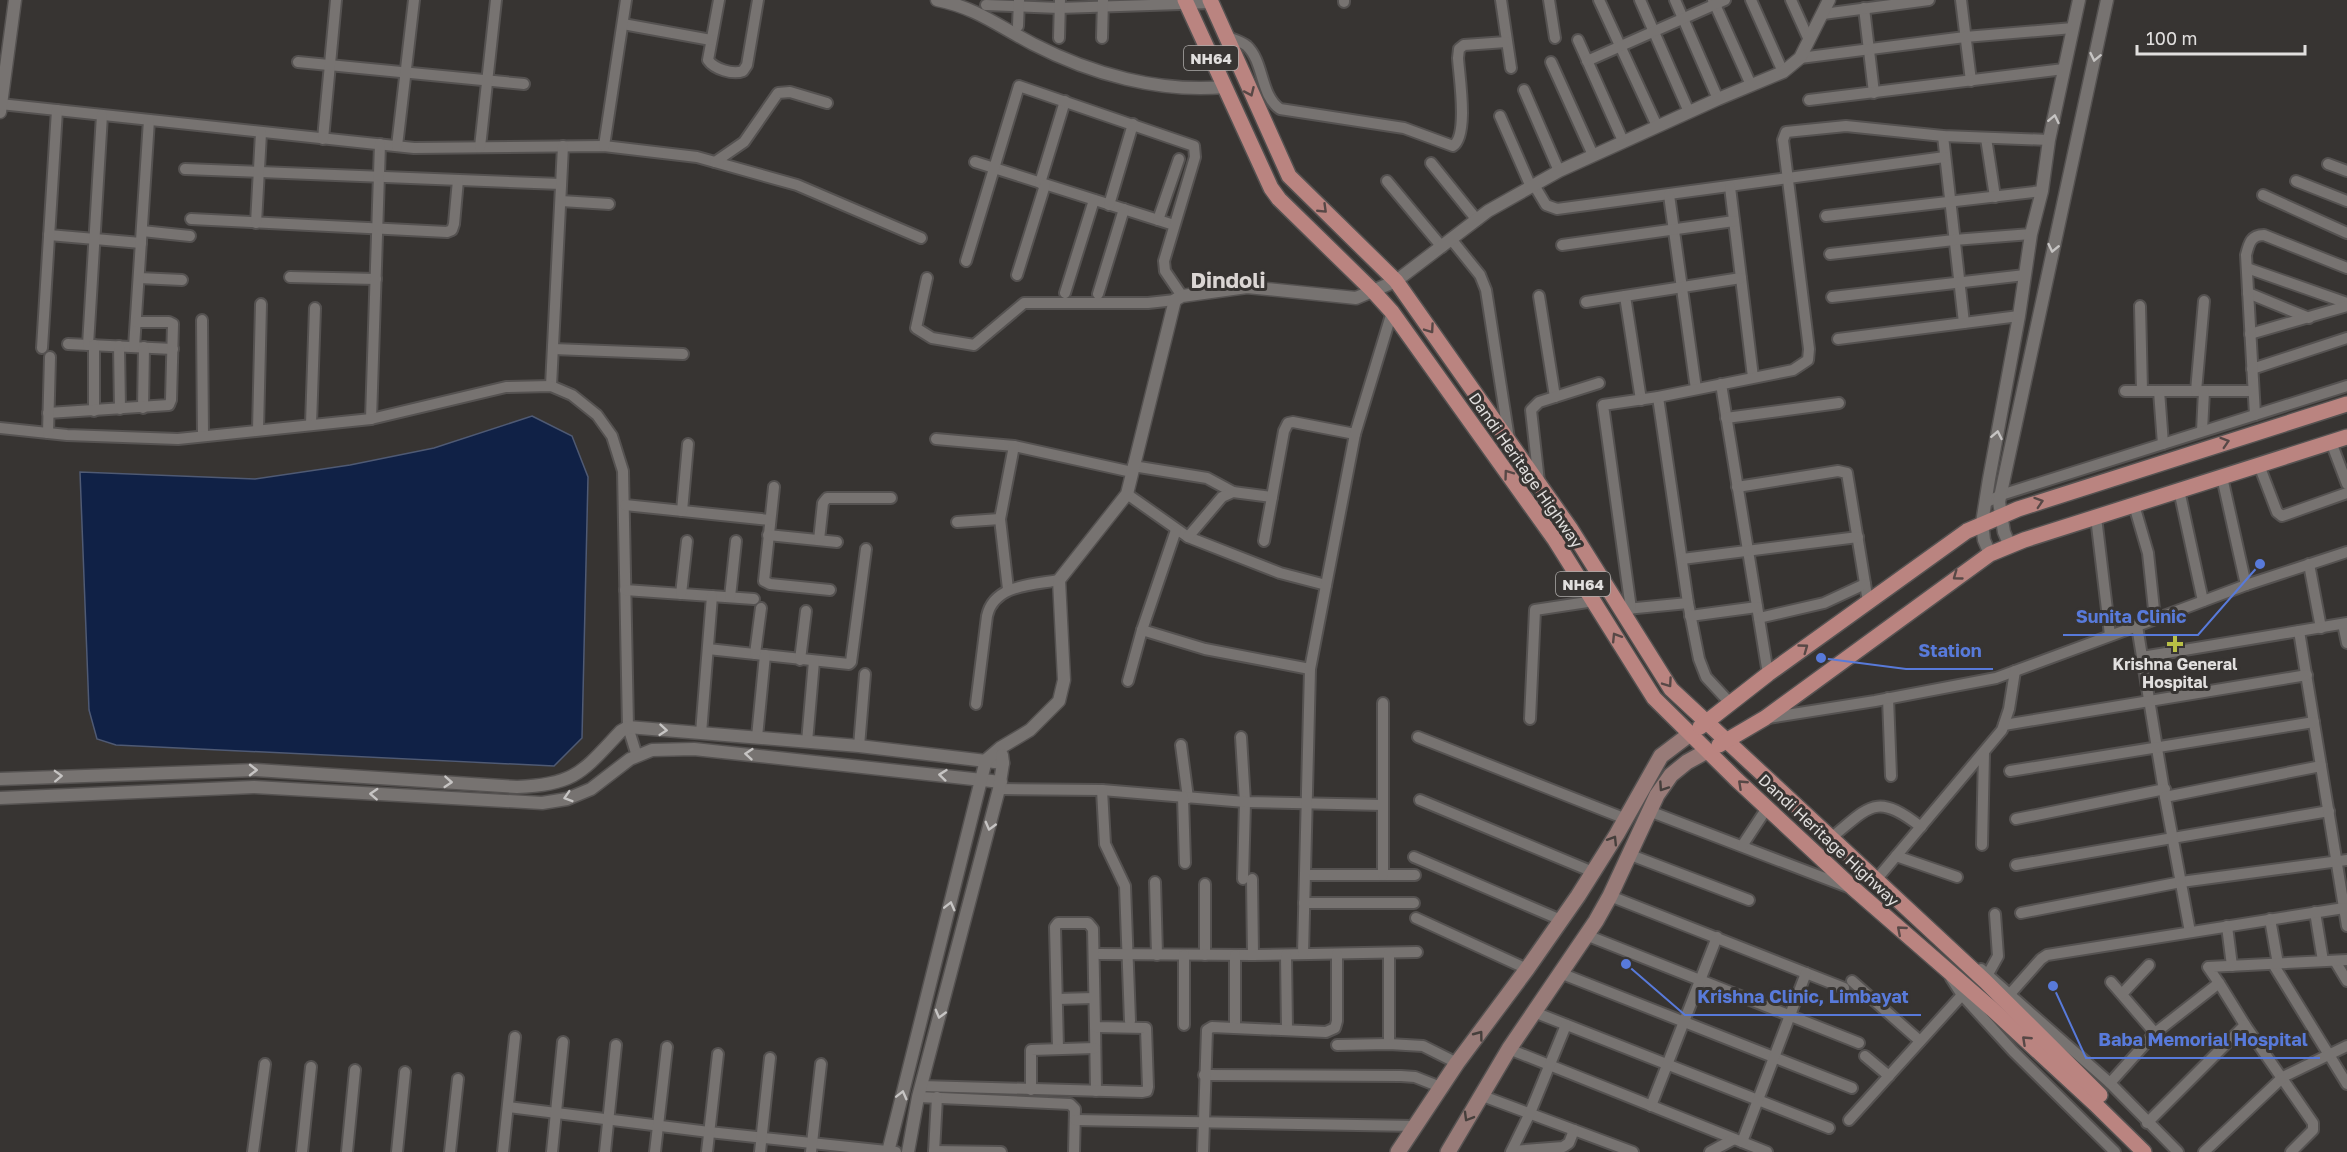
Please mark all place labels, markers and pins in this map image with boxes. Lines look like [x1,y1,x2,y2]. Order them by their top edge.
callout: Sunita Clinic [2063,599,2198,635]
callout: Station [1906,633,1993,669]
marker: Krishna General Hospital [2166,635,2184,653]
place label: Krishna General Hospital [2113,654,2238,692]
callout: Krishna Clinic, Limbayat [1685,979,1921,1015]
callout: Baba Memorial Hospital [2086,1022,2320,1058]

